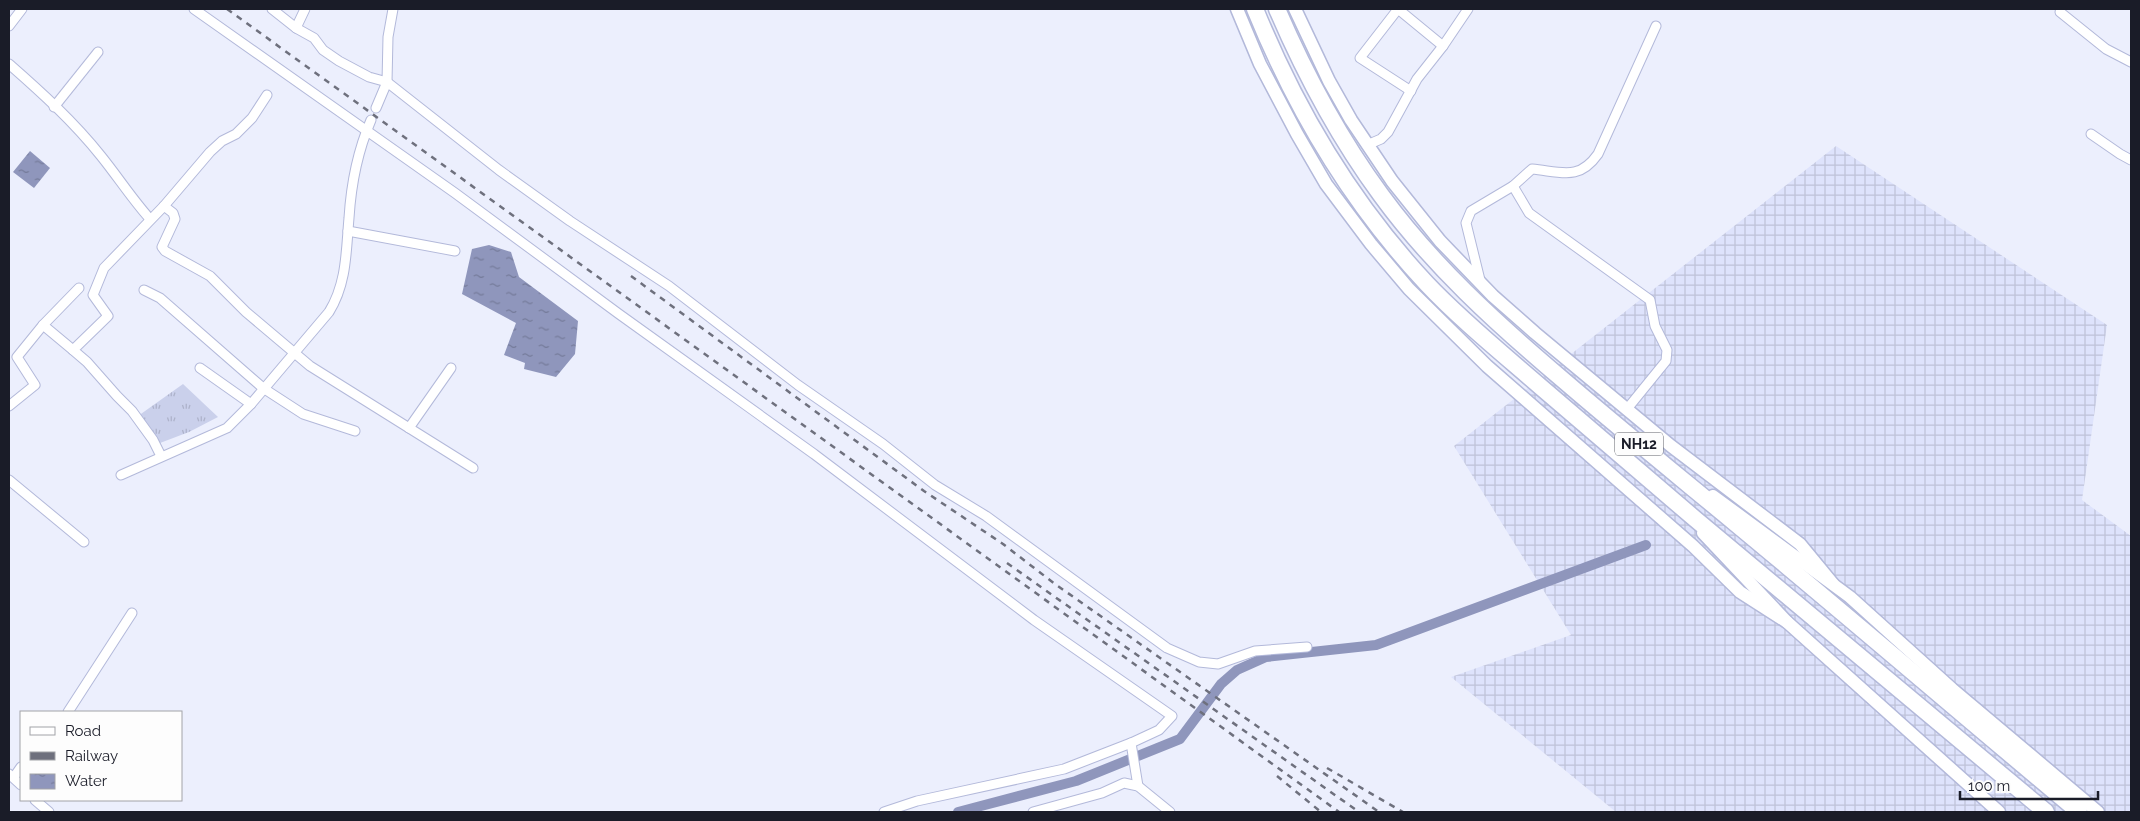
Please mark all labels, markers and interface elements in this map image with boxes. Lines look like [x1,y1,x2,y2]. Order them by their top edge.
road number: NH12 [1615,432,1663,456]
legend [20,711,182,801]
text: Road [65,722,101,740]
text: Railway [65,747,118,765]
scale bar [1960,768,2098,800]
text: Water [65,772,108,790]
text: 100 m [1968,777,2010,795]

